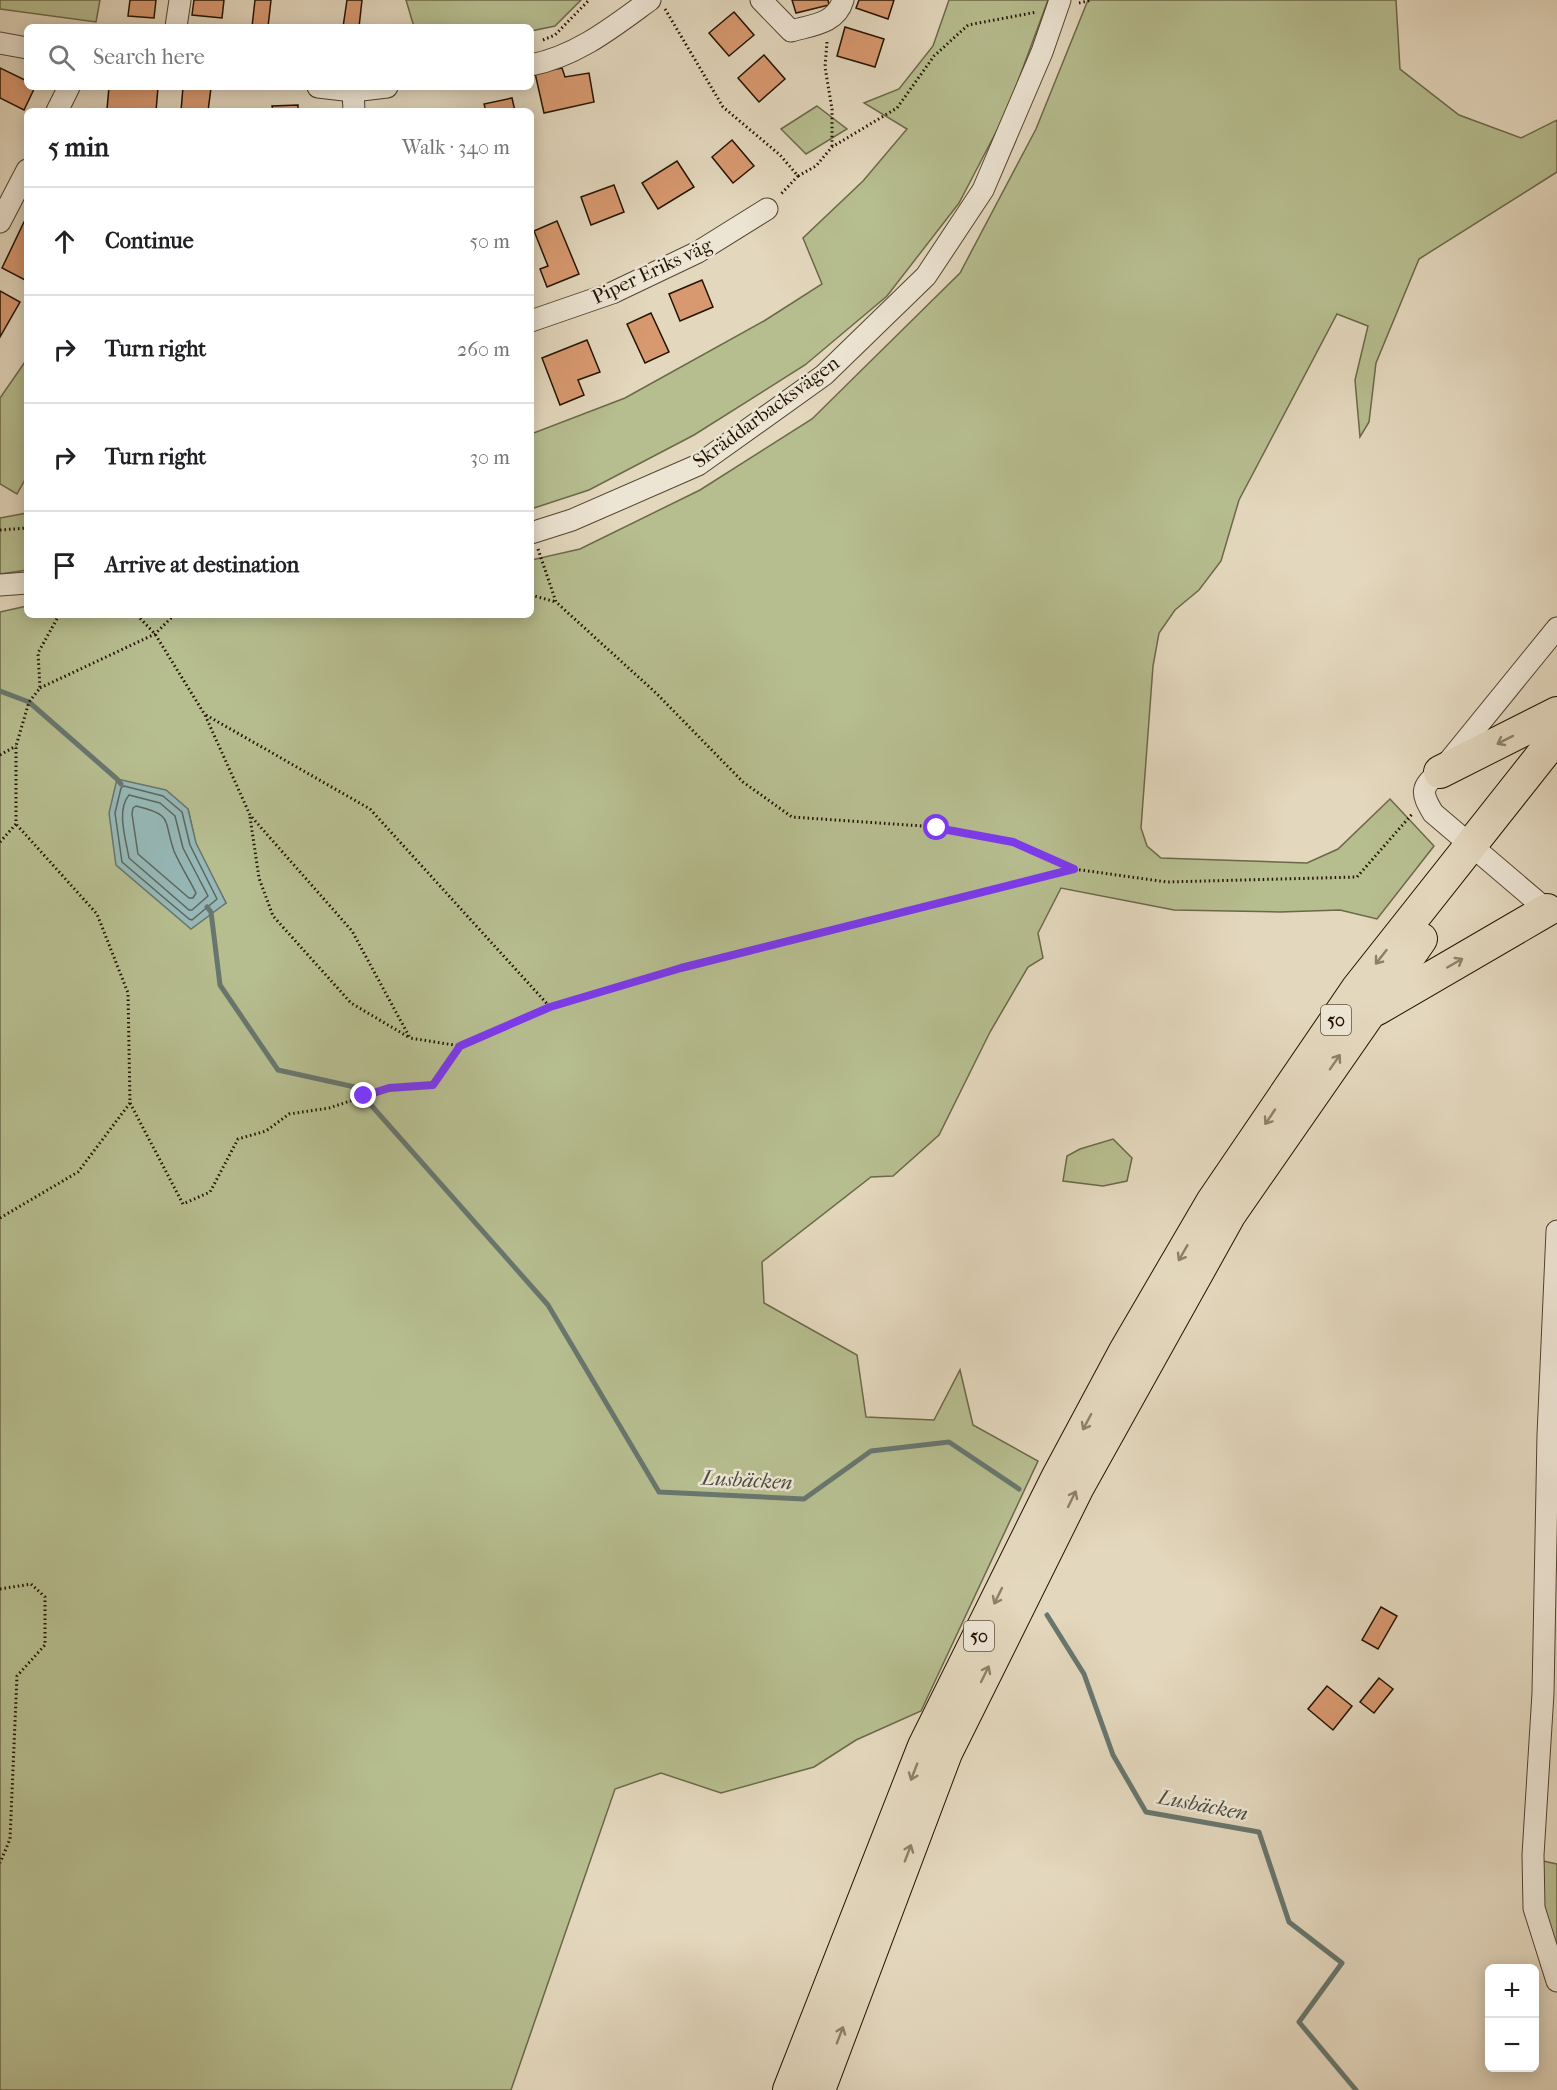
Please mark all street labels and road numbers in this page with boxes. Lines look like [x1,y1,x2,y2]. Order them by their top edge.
street label: Piper Eriks väg [588,233,716,309]
street label: Skräddarbacksvägen [688,351,844,473]
road number: 50 [1321,1005,1351,1035]
road number: 50 [964,1621,994,1651]

